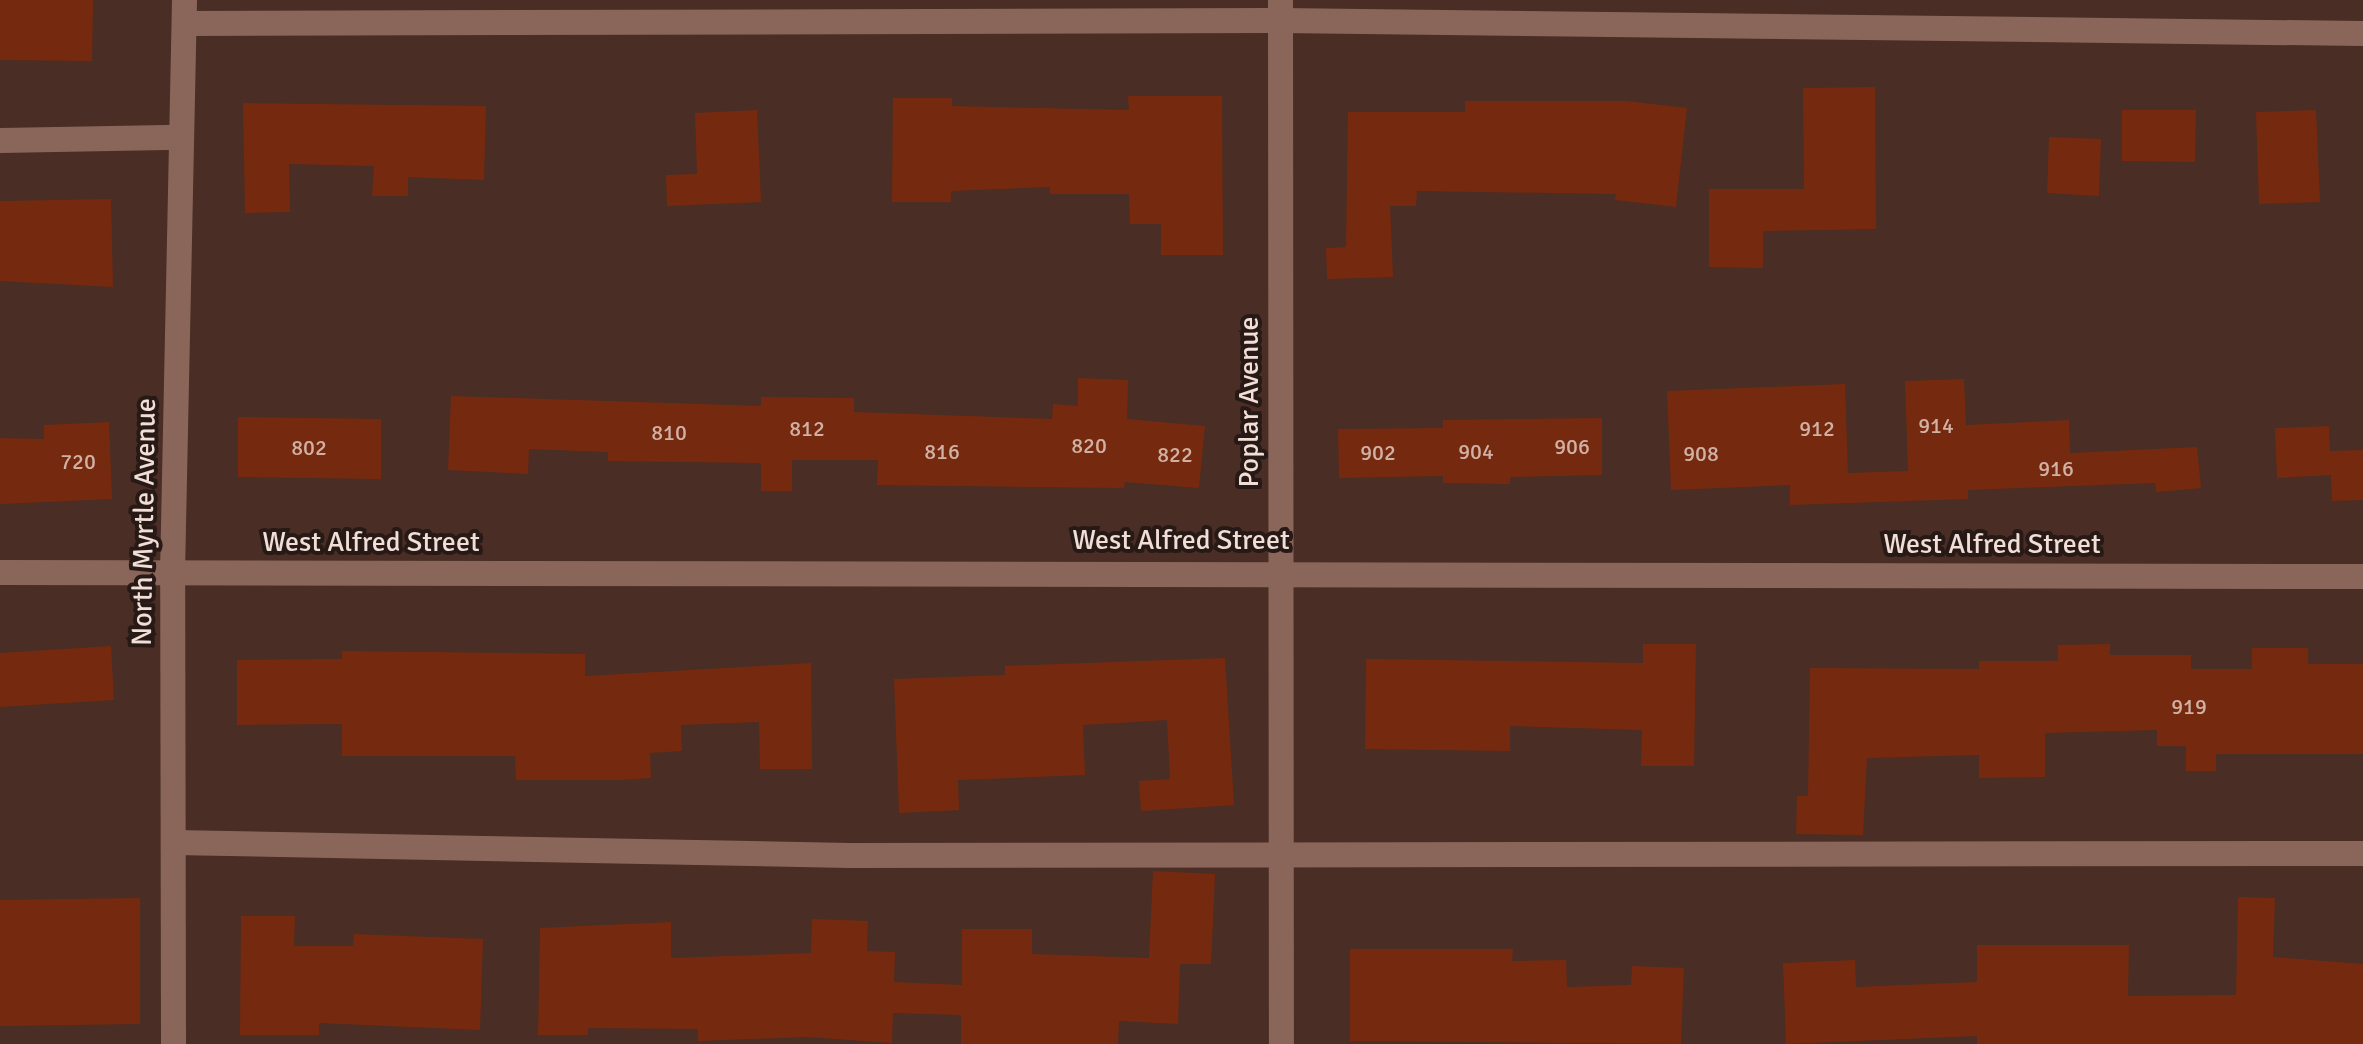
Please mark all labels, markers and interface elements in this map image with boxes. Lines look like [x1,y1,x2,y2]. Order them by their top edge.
street label: Poplar Avenue [1232,316,1266,488]
street label: North Myrtle Avenue [125,398,163,646]
house number: 914 [1918,413,1954,439]
house number: 812 [789,416,825,442]
house number: 912 [1799,416,1835,442]
house number: 810 [651,420,687,446]
house number: 820 [1071,433,1107,459]
house number: 906 [1554,434,1590,460]
house number: 802 [291,435,327,461]
house number: 816 [924,439,960,465]
house number: 904 [1458,439,1494,465]
house number: 902 [1360,440,1396,466]
house number: 908 [1683,441,1719,467]
house number: 822 [1157,442,1193,468]
house number: 720 [60,449,96,475]
house number: 916 [2038,456,2074,482]
street label: West Alfred Street [1072,523,1290,557]
street label: West Alfred Street [262,525,480,559]
street label: West Alfred Street [1883,527,2101,561]
house number: 919 [2171,694,2207,720]

